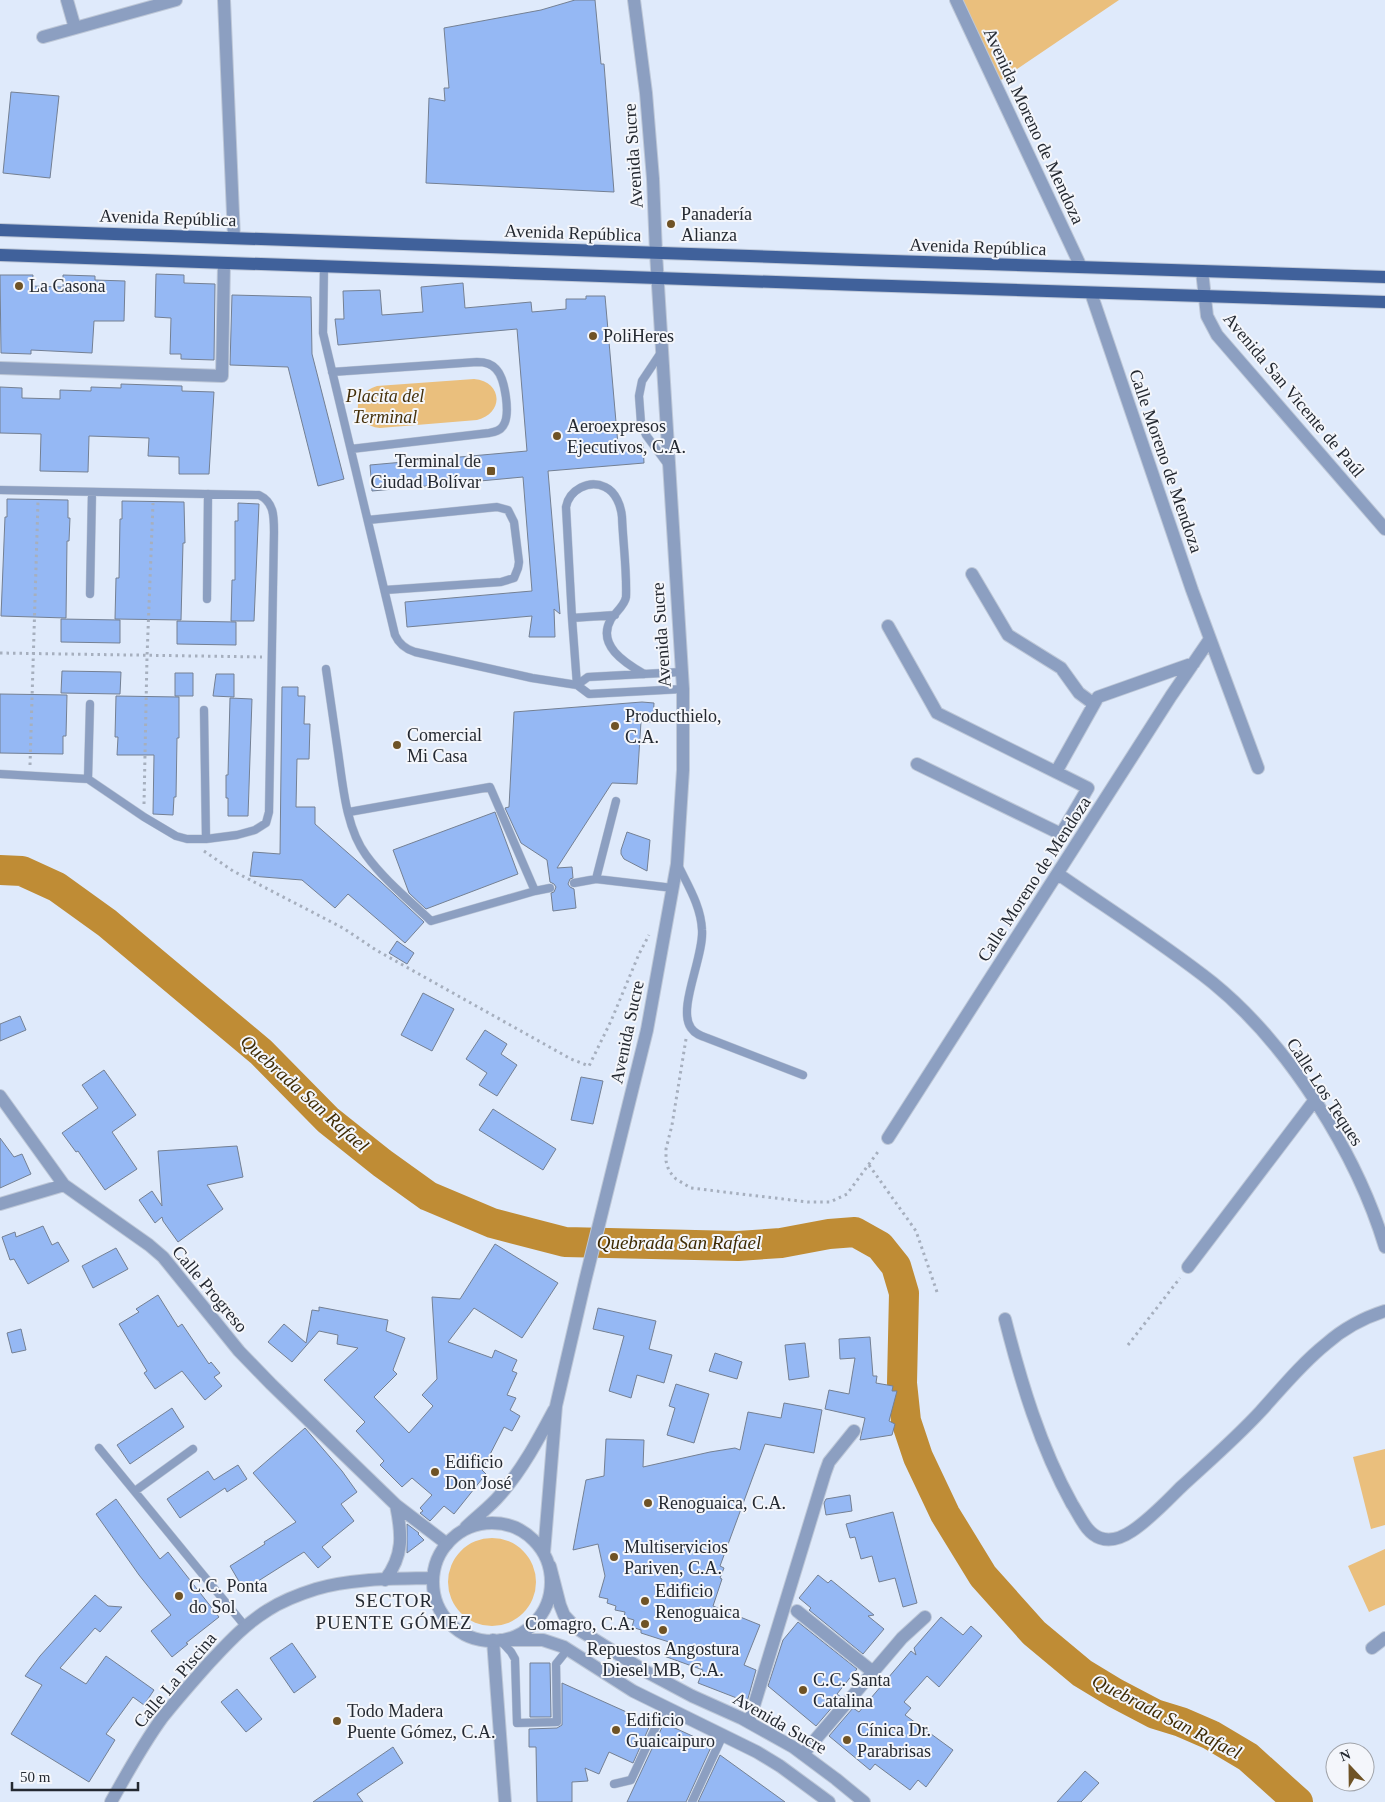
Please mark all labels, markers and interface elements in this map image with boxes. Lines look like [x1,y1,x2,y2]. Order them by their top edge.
street label: Avenida Moreno de Mendoza [980,25,1088,227]
street label: Avenida Sucre [619,103,647,209]
place label: Panadería Alianza [681,204,752,245]
street label: Avenida República [99,206,237,230]
marker: Panadería Alianza [665,218,677,230]
street label: Avenida República [504,221,642,245]
street label: Avenida República [909,235,1047,259]
place label: La Casona [29,276,105,296]
marker: La Casona [13,280,25,292]
street label: Avenida San Vicente de Paúl [1219,309,1369,481]
place label: PoliHeres [603,326,674,346]
marker: PoliHeres [587,330,599,342]
street label: Calle Moreno de Mendoza [1125,367,1207,555]
park label: Placita del Terminal [345,386,424,427]
place label: Aeroexpresos Ejecutivos, C.A. [567,416,686,457]
marker: Aeroexpresos Ejecutivos, C.A. [551,430,563,442]
place label: Terminal de Ciudad Bolívar [371,451,481,492]
marker: Terminal de Ciudad Bolívar [485,465,497,477]
street label: Avenida Sucre [647,582,675,688]
place label: Producthielo, C.A. [625,706,722,747]
marker: Producthielo, C.A. [609,720,621,732]
place label: Comercial Mi Casa [407,725,482,766]
marker: Comercial Mi Casa [391,739,403,751]
street label: Calle Moreno de Mendoza [973,793,1095,965]
street label: Avenida Sucre [606,978,648,1086]
water label: Quebrada San Rafael [236,1030,373,1156]
street label: Calle Los Teques [1283,1034,1367,1150]
water label: Quebrada San Rafael [597,1232,761,1253]
street label: Calle Progreso [168,1242,252,1336]
place label: Edificio Don José [445,1452,512,1493]
marker: Edificio Don José [429,1466,441,1478]
place label: Renoguaica, C.A. [658,1493,786,1513]
marker: Renoguaica, C.A. [642,1497,654,1509]
place label: Multiservicios Pariven, C.A. [624,1537,728,1578]
marker: Multiservicios Pariven, C.A. [608,1551,620,1563]
place label: C.C. Ponta do Sol [189,1576,268,1617]
place label: Edificio Renoguaica [655,1581,740,1622]
marker: C.C. Ponta do Sol [173,1590,185,1602]
district label: SECTOR PUENTE GÓMEZ [315,1590,473,1633]
marker: Edificio Renoguaica [639,1595,651,1607]
place label: Comagro, C.A. [525,1614,635,1634]
marker: Comagro, C.A. [639,1618,651,1630]
marker: Repuestos Angostura Diesel MB, C.A. [657,1624,669,1636]
street label: Calle La Piscina [129,1628,221,1732]
place label: Repuestos Angostura Diesel MB, C.A. [587,1639,739,1680]
place label: C.C. Santa Catalina [813,1670,891,1711]
water label: Quebrada San Rafael [1089,1670,1245,1763]
marker: C.C. Santa Catalina [797,1684,809,1696]
street label: Avenida Sucre [729,1688,831,1758]
place label: Todo Madera Puente Gómez, C.A. [347,1701,495,1742]
place label: Edificio Guaicaipuro [626,1710,715,1751]
marker: Todo Madera Puente Gómez, C.A. [331,1715,343,1727]
place label: Cínica Dr. Parabrisas [857,1720,931,1761]
marker: Edificio Guaicaipuro [610,1724,622,1736]
marker: Cínica Dr. Parabrisas [841,1734,853,1746]
north arrow [1325,1742,1375,1792]
text: N [1338,1747,1353,1764]
scale bar [12,1760,139,1792]
text: 50 m [20,1769,51,1785]

